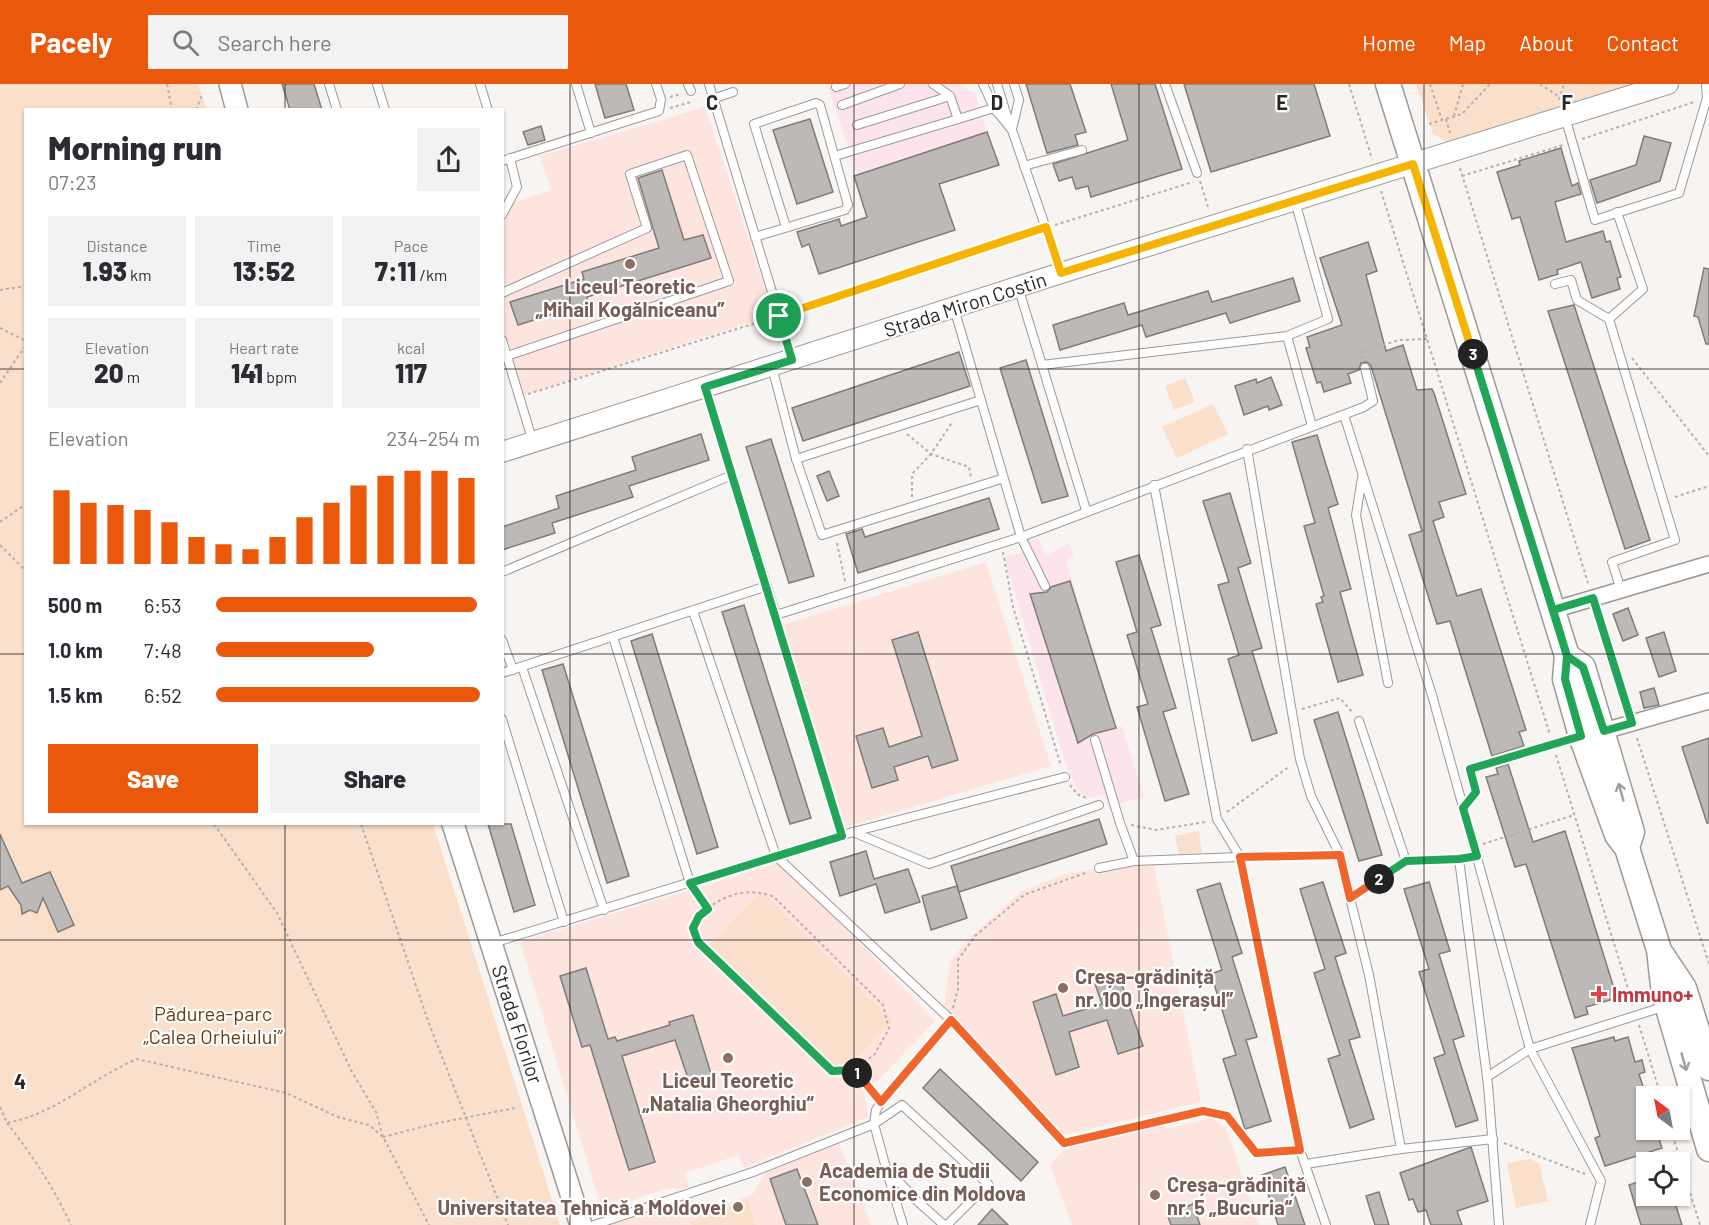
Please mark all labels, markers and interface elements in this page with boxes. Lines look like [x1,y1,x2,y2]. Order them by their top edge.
search box [148,15,568,69]
text: Pacely [30,25,112,59]
icon: search [169,26,202,59]
text: Search here [217,29,332,55]
text: Home [1362,30,1416,55]
text: Map [1449,30,1486,55]
text: About [1519,30,1574,55]
text: Contact [1607,30,1679,55]
text: C [706,90,718,114]
text: D [991,90,1003,114]
text: E [1276,90,1288,114]
text: F [1561,90,1573,114]
text: Morning run [48,127,222,167]
button: share [417,128,480,191]
text: 07:23 [48,170,96,194]
text: Distance [87,236,147,255]
text: Time [247,236,281,255]
text: Pace [394,236,428,255]
text: 1.93 [83,255,127,286]
text: 13:52 [233,255,295,286]
text: 7:11 [375,255,416,286]
marker: Liceul Teoretic „Mihail Kogălniceanu” [623,257,637,271]
text: km [127,265,151,284]
text: /km [416,265,447,284]
street label: Strada Miron Costin [881,266,1049,342]
place label: Liceul Teoretic „Mihail Kogălniceanu” [535,274,725,321]
pin [753,290,804,341]
icon: arrive [762,299,795,332]
text: Elevation [85,338,149,357]
text: Heart rate [229,338,299,357]
text: kcal [397,338,425,357]
pin: 3 [1458,339,1488,369]
text: 3 [1469,344,1477,363]
text: 20 [94,357,124,388]
text: 141 [231,357,263,388]
text: 117 [395,357,427,388]
text: m [124,367,140,386]
text: bpm [263,367,297,386]
text: Elevation [48,426,129,450]
text: 234–254 m [387,426,480,450]
text: 500 m [48,593,102,617]
text: 6:53 [144,593,182,617]
text: 1.0 km [48,638,103,662]
text: 7:48 [144,638,182,662]
text: 1.5 km [48,683,103,707]
text: 6:52 [144,683,182,707]
button: Save [48,744,258,813]
button: Share [270,744,480,813]
one-way arrow [1615,783,1626,802]
pin: 2 [1364,864,1394,894]
text: 2 [1375,869,1383,888]
street label: Strada Florilor [487,962,549,1086]
place label: Creșa-grădiniță nr. 100 „Îngerașul” [1075,964,1234,1011]
marker: Creșa-grădiniță nr. 100 „Îngerașul” [1056,981,1070,995]
place label: Immuno+ [1612,982,1694,1006]
marker: Immuno+ [1590,985,1608,1003]
park label: Pădurea-parc „Calea Orheiului” [143,1001,284,1048]
marker: Liceul Teoretic „Natalia Gheorghiu“ [721,1051,735,1065]
one-way arrow [1679,1052,1690,1071]
pin: 1 [842,1058,872,1088]
text: 1 [854,1063,860,1082]
place label: Liceul Teoretic „Natalia Gheorghiu“ [642,1068,815,1115]
text: 4 [14,1069,26,1093]
north arrow [1636,1086,1690,1140]
map controls [1636,1086,1690,1206]
button: locate [1636,1152,1690,1206]
place label: Academia de Studii Economice din Moldova [819,1158,1026,1205]
place label: Creșa-grădiniță nr. 5 „Bucuria“ [1167,1172,1306,1219]
marker: Academia de Studii Economice din Moldova [800,1175,814,1189]
marker: Creșa-grădiniță nr. 5 „Bucuria“ [1148,1188,1162,1202]
place label: Universitatea Tehnică a Moldovei [438,1195,726,1219]
marker: Universitatea Tehnică a Moldovei [731,1200,745,1214]

